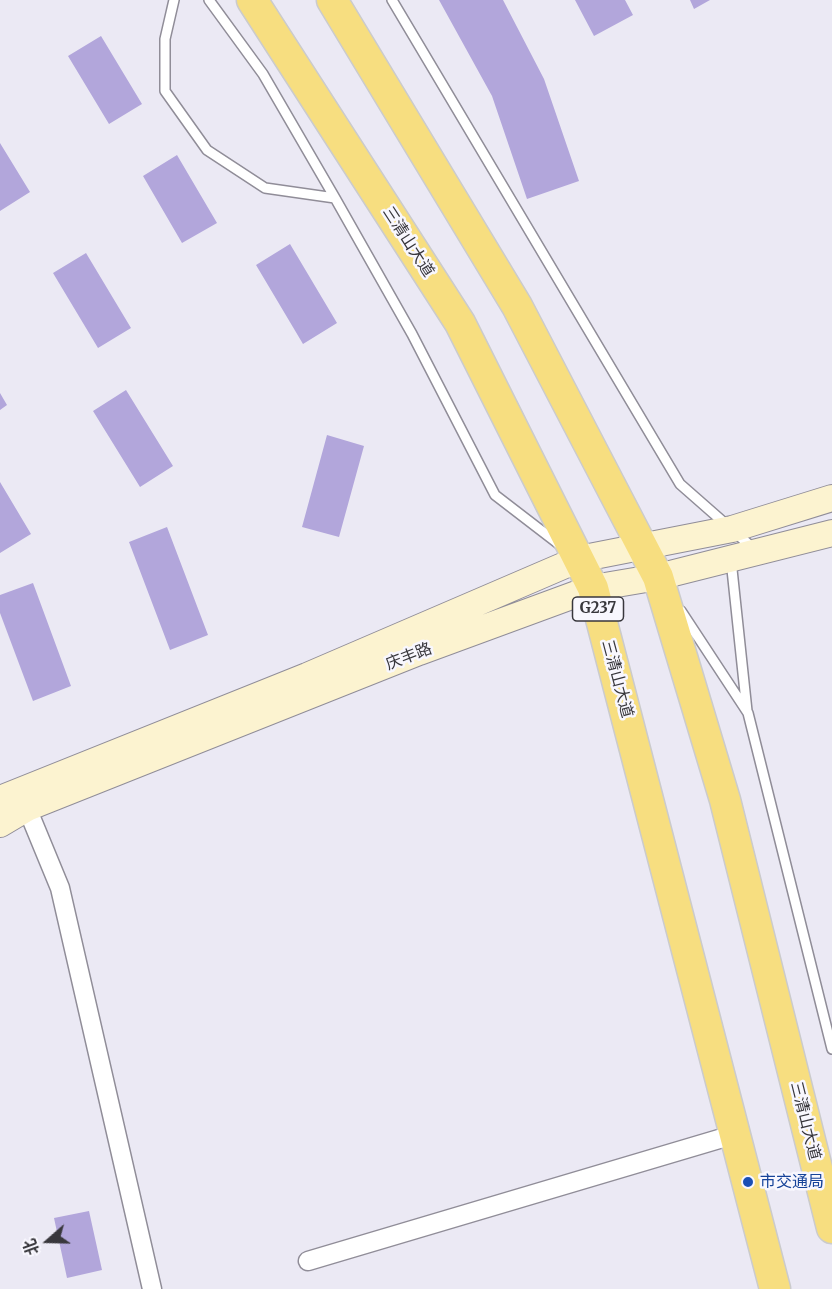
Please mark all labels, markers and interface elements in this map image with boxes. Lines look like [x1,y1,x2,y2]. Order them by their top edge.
street label: 三清山大道 [378,203,438,281]
road number: G237 [572,597,624,621]
street label: 三清山大道 [597,638,637,720]
street label: 庆丰路 [383,639,435,675]
street label: 三清山大道 [786,1080,824,1162]
place label: 市交通局 [760,1172,824,1192]
marker: 市交通局 [741,1175,755,1189]
north arrow [18,1211,78,1271]
text: 北 [19,1236,43,1258]

